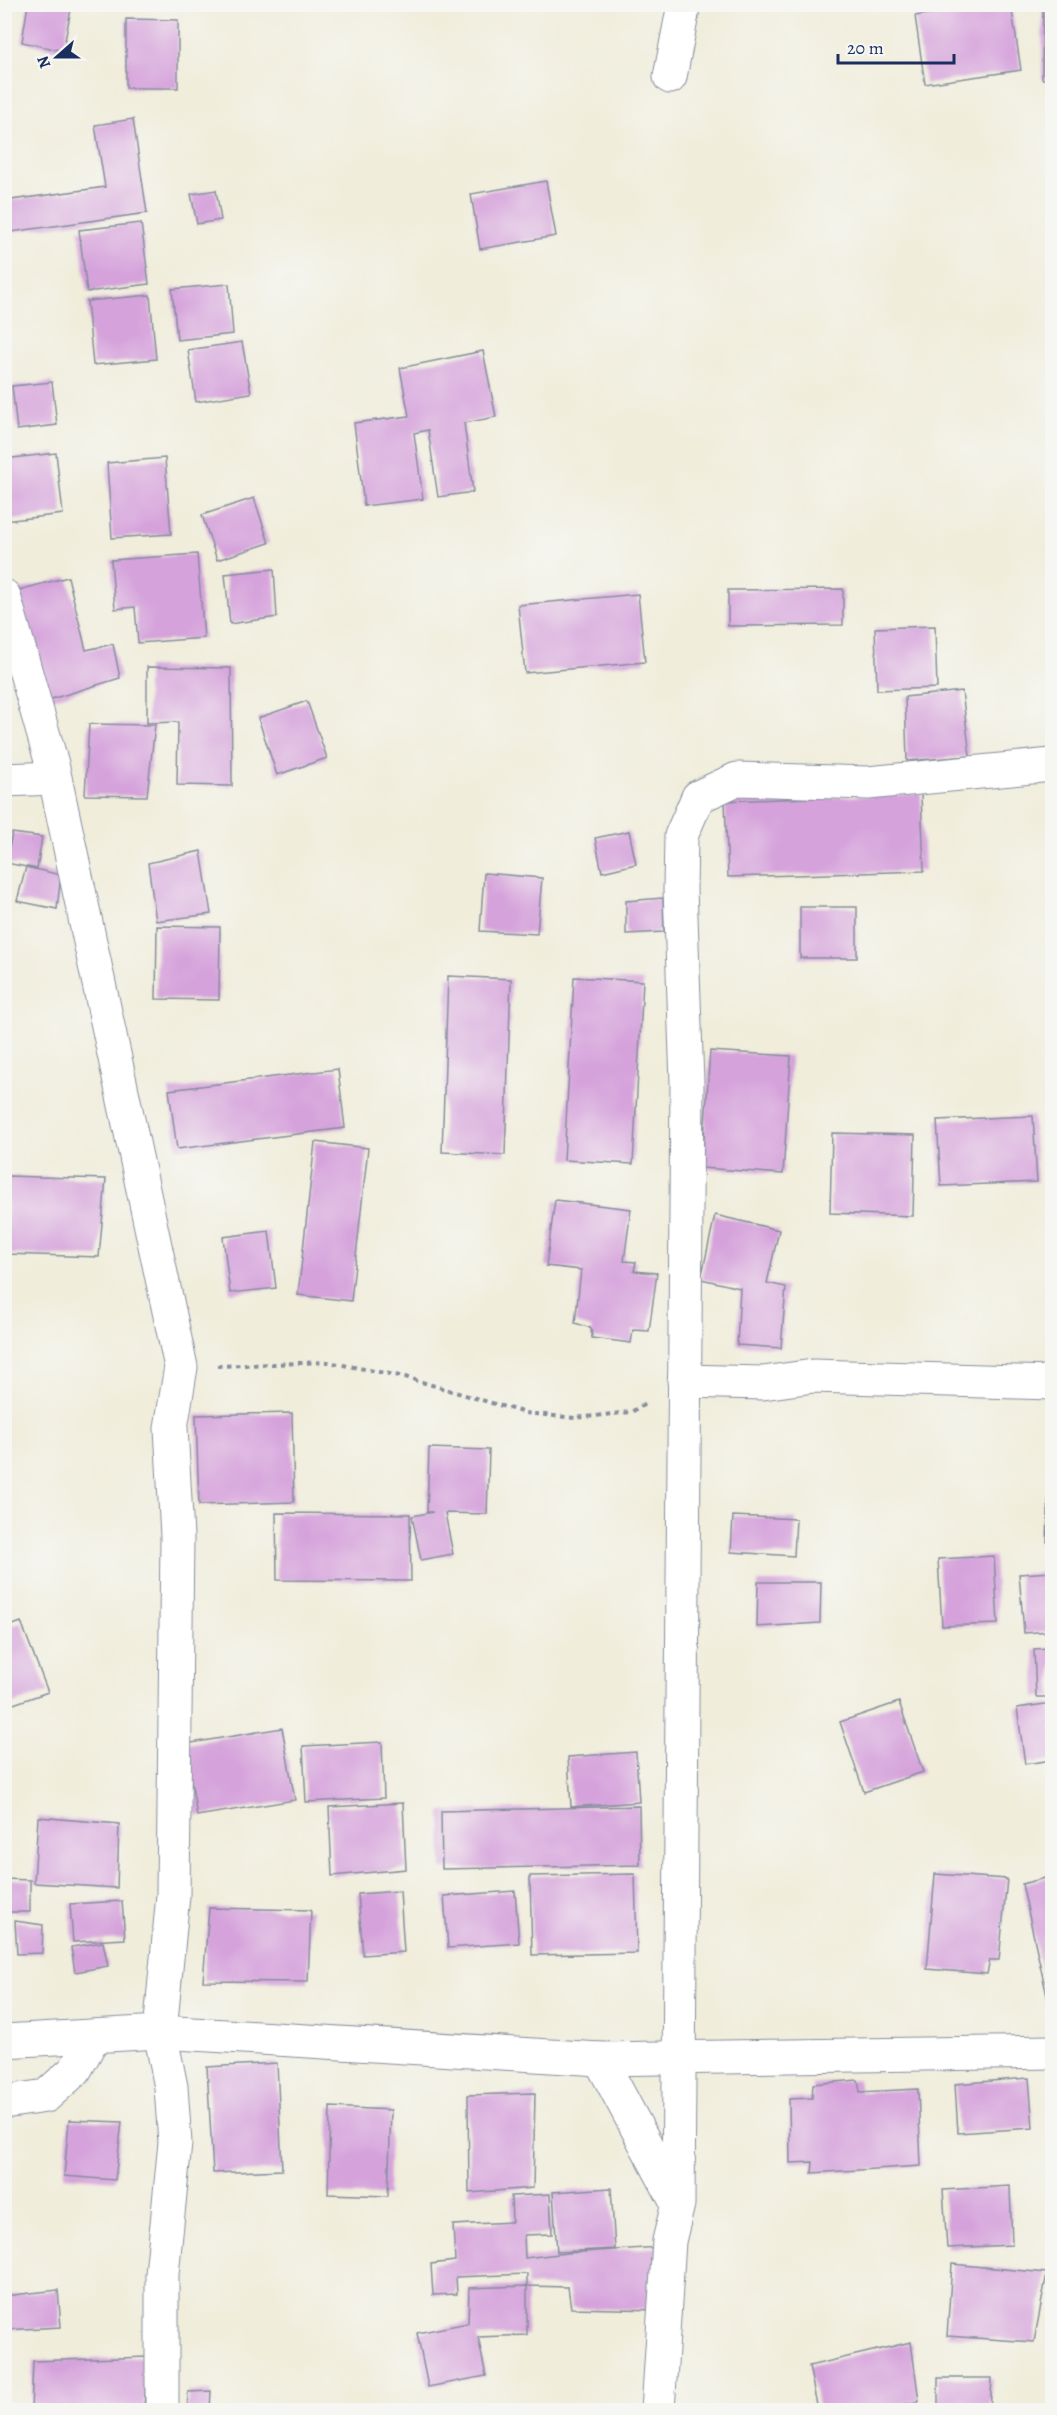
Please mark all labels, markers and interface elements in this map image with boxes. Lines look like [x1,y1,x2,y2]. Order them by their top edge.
north arrow [27,27,87,87]
scale bar [838,27,954,65]
text: 20 m [847,36,884,60]
text: N [31,52,56,71]

